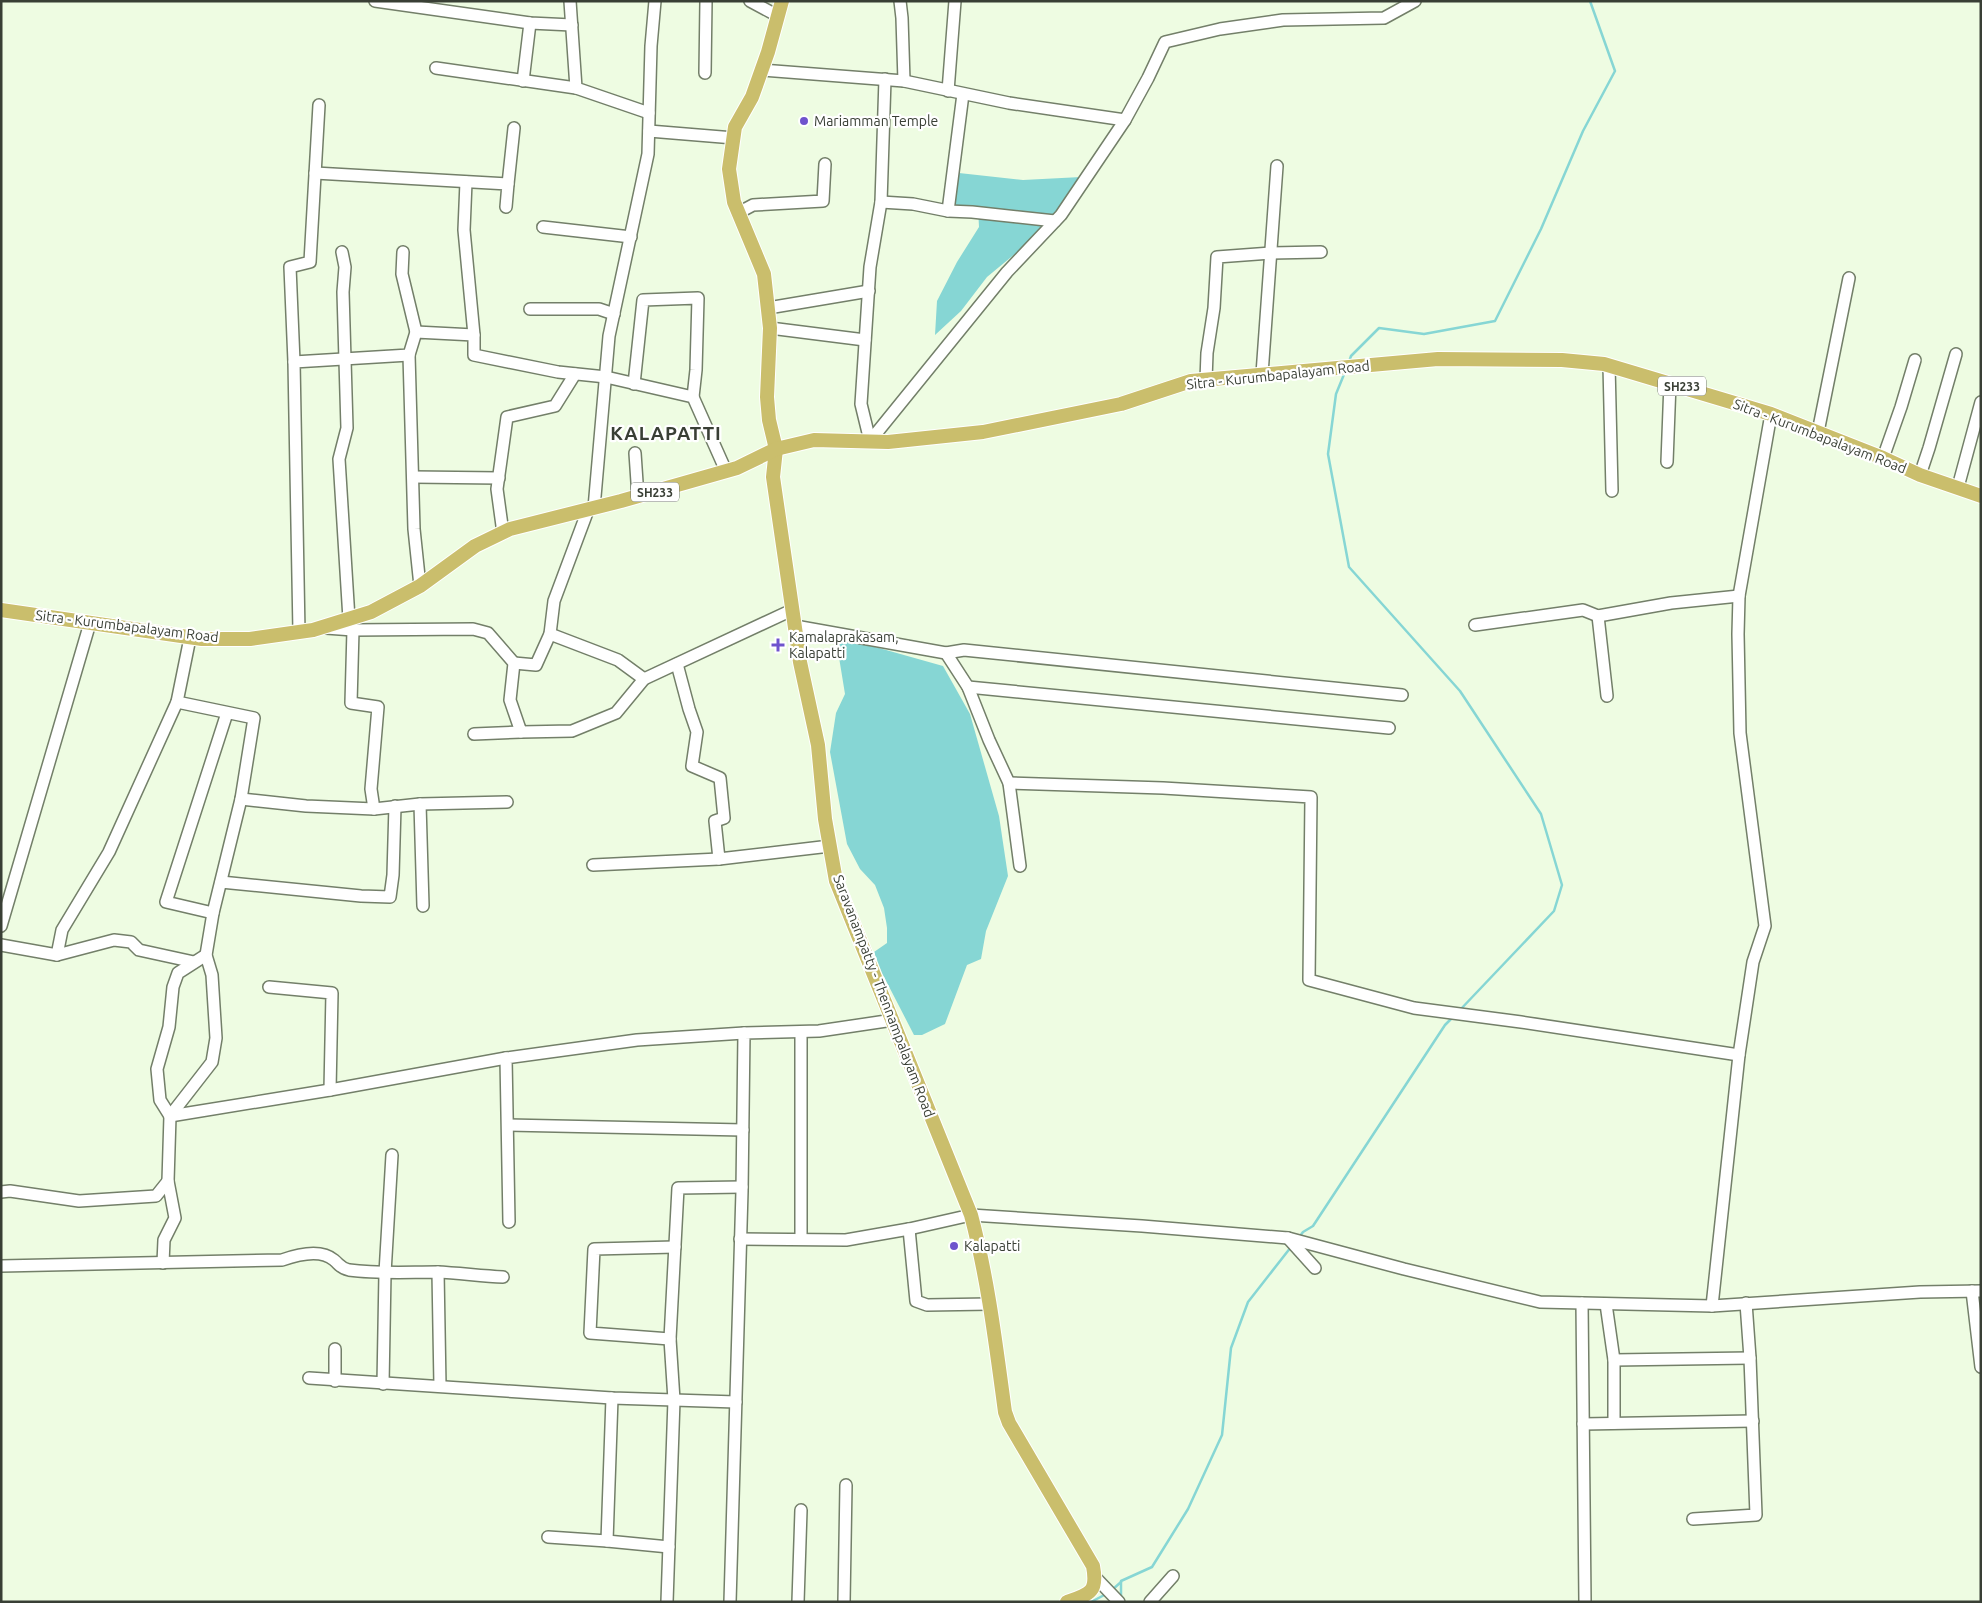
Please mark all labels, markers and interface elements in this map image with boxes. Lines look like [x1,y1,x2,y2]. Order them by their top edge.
place label: Mariamman Temple [814,113,938,129]
marker: Mariamman Temple [798,115,810,127]
street label: Sitra - Kurumbapalayam Road [1186,357,1370,393]
road number: SH233 [1658,376,1706,396]
street label: Sitra - Kurumbapalayam Road [1731,396,1909,476]
district label: KALAPATTI [610,422,722,444]
road number: SH233 [631,482,679,502]
street label: Sitra - Kurumbapalayam Road [35,607,219,645]
place label: Kamalaprakasam, Kalapatti [789,629,899,661]
marker: Kamalaprakasam, Kalapatti [771,638,785,652]
street label: Saravanampatty - Thennampalayam Road [830,872,938,1120]
place label: Kalapatti [964,1238,1020,1254]
marker: Kalapatti [948,1240,960,1252]

